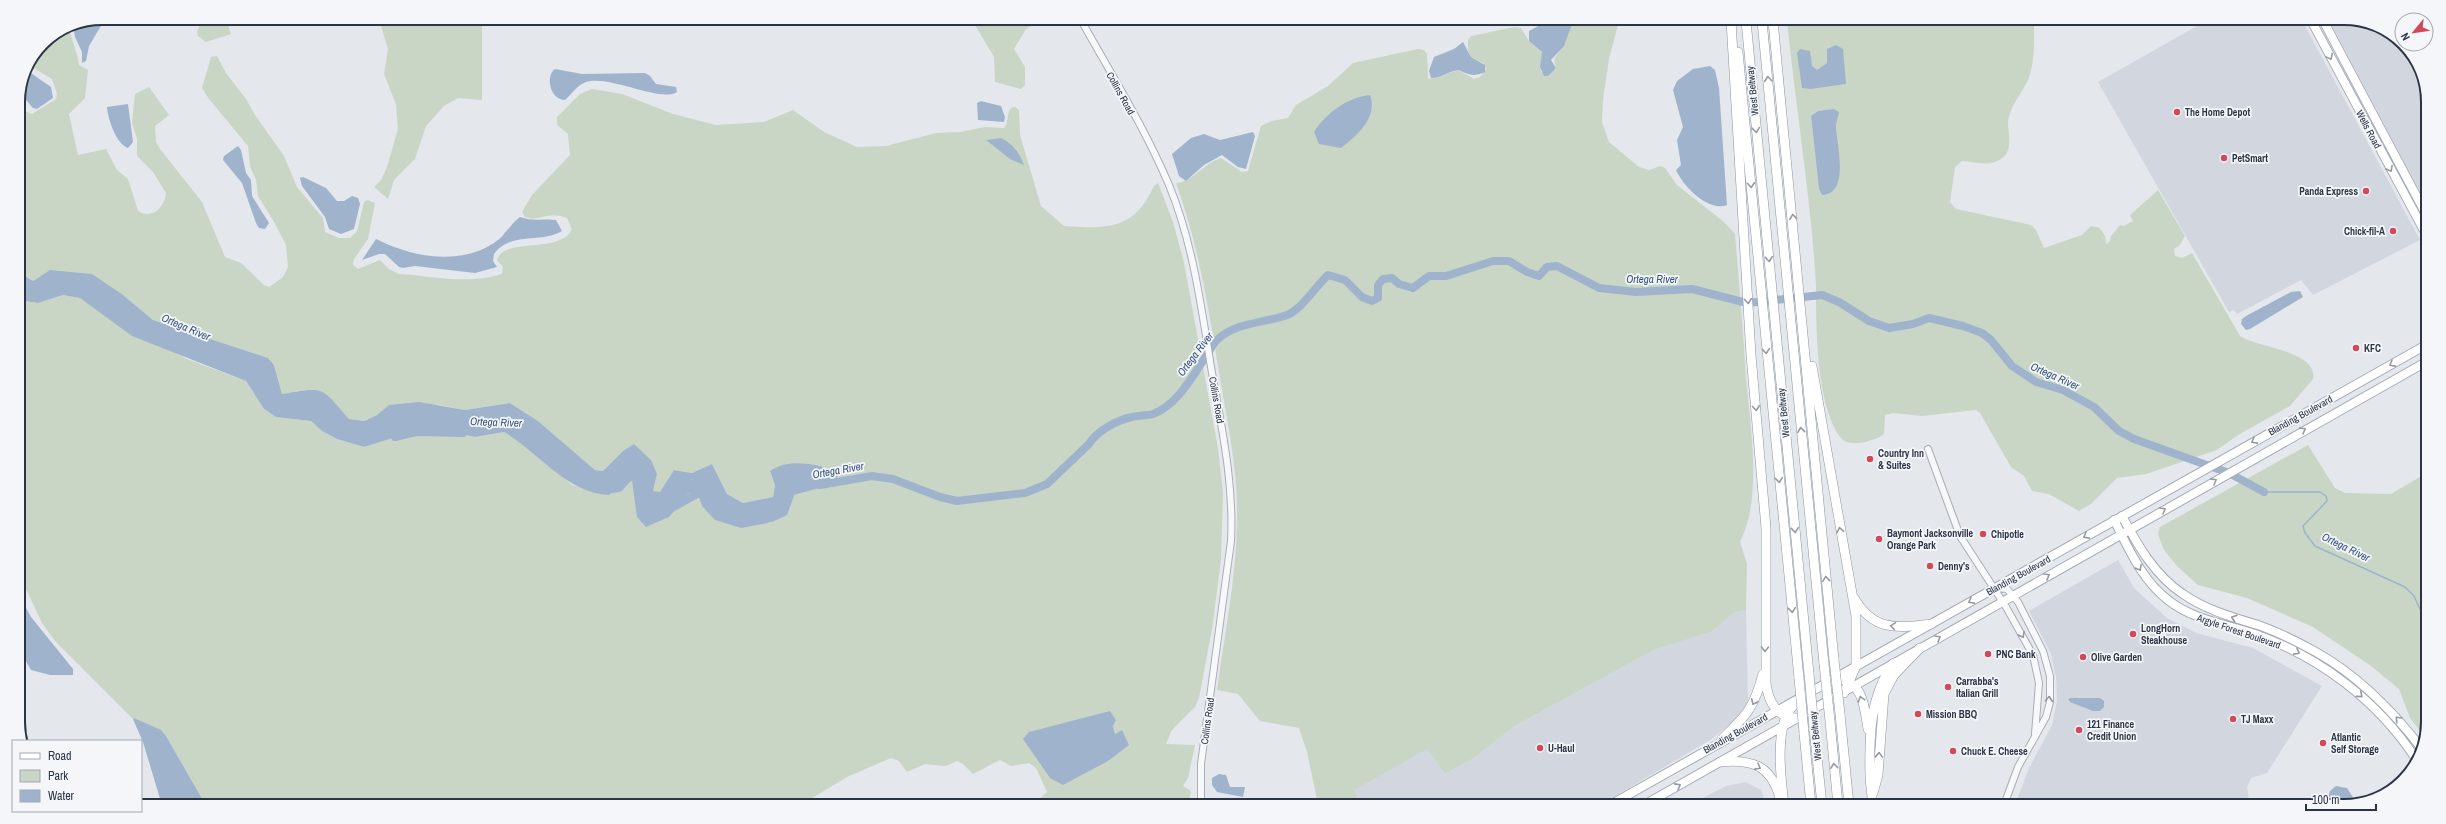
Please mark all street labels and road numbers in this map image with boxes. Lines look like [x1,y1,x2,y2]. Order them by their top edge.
street label: West Beltway [1743,65,1762,116]
street label: Collins Road [1103,70,1138,117]
street label: Wells Road [2353,108,2384,151]
street label: Collins Road [1206,376,1227,424]
street label: West Beltway [1774,387,1793,438]
street label: Blanding Boulevard [2266,392,2335,438]
street label: Blanding Boulevard [1984,552,2053,598]
street label: Argyle Forest Boulevard [2194,611,2282,652]
street label: Collins Road [1198,697,1217,745]
street label: Blanding Boulevard [1701,710,1770,756]
street label: West Beltway [1806,710,1825,761]

